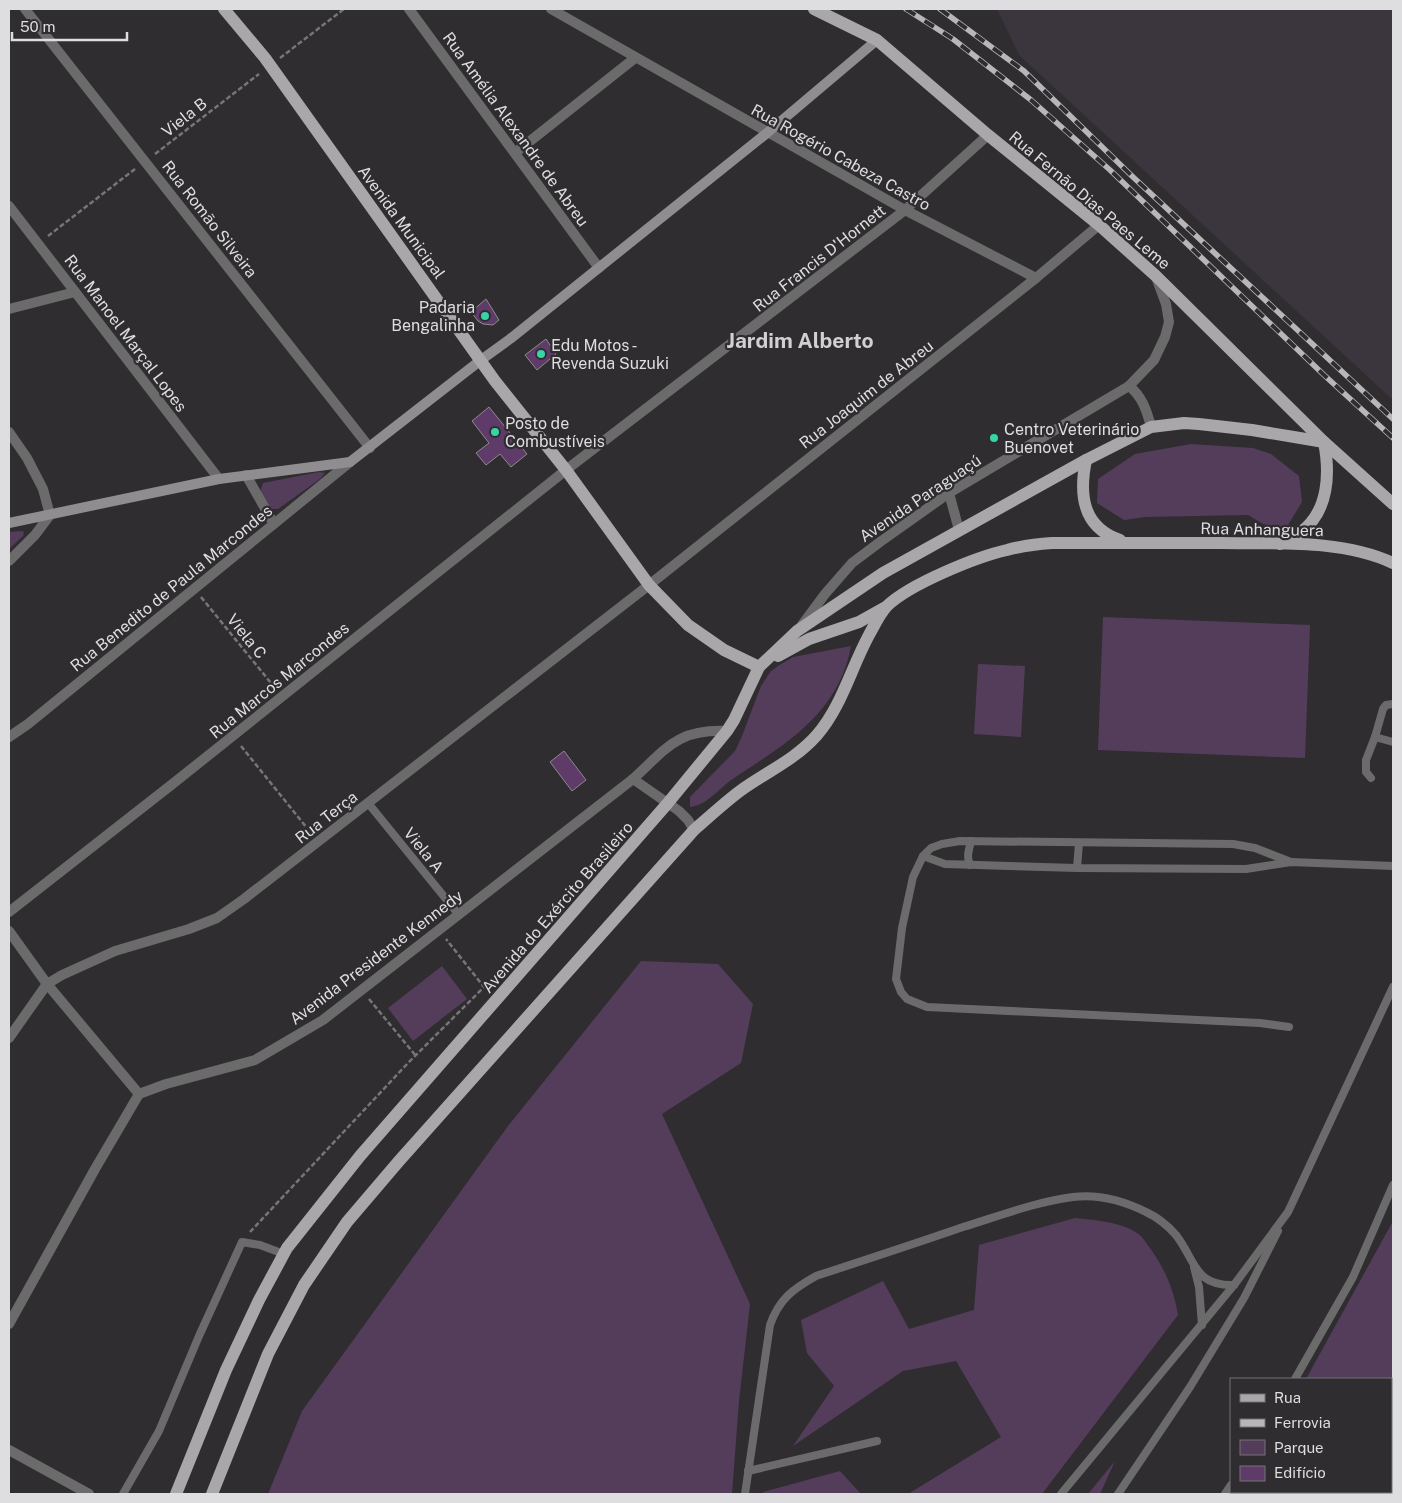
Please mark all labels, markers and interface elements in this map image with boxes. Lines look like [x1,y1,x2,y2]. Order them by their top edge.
scale bar [12,10,128,42]
text: 50 m [20,18,55,35]
street label: Rua Amélia Alexandre de Abreu [439,28,593,230]
street label: Viela B [158,94,211,141]
street label: Rua Rogério Cabeza Castro [748,100,934,215]
street label: Rua Fernão Dias Paes Leme [1005,127,1174,273]
street label: Rua Romão Silveira [158,157,261,281]
street label: Avenida Municipal [354,162,449,283]
street label: Rua Francis D'Hornett [749,201,889,316]
street label: Rua Manoel Marçal Lopes [60,251,191,416]
place label: Padaria Bengalinha [391,298,475,335]
marker: Padaria Bengalinha [479,310,491,322]
district label: Jardim Alberto [726,328,874,353]
place label: Edu Motos - Revenda Suzuki [551,336,669,373]
street label: Rua Joaquim de Abreu [795,336,937,453]
marker: Edu Motos - Revenda Suzuki [535,348,547,360]
place label: Posto de Combustíveis [505,414,605,451]
place label: Centro Veterinário Buenovet [1004,420,1139,457]
marker: Posto de Combustíveis [489,426,501,438]
marker: Centro Veterinário Buenovet [988,432,1000,444]
street label: Avenida Paraguaçú [856,451,985,546]
street label: Rua Benedito de Paula Marcondes [67,501,276,676]
street label: Rua Anhanguera [1200,519,1324,540]
street label: Viela C [223,610,270,663]
street label: Rua Marcos Marcondes [206,618,353,743]
street label: Rua Terça [291,787,361,848]
street label: Avenida do Exército Brasileiro [478,818,637,997]
street label: Viela A [400,824,448,877]
street label: Avenida Presidente Kennedy [286,886,467,1029]
legend [1230,1378,1392,1493]
text: Rua [1274,1389,1301,1406]
text: Ferrovia [1274,1414,1331,1431]
text: Parque [1274,1439,1324,1456]
text: Edifício [1274,1464,1326,1481]

